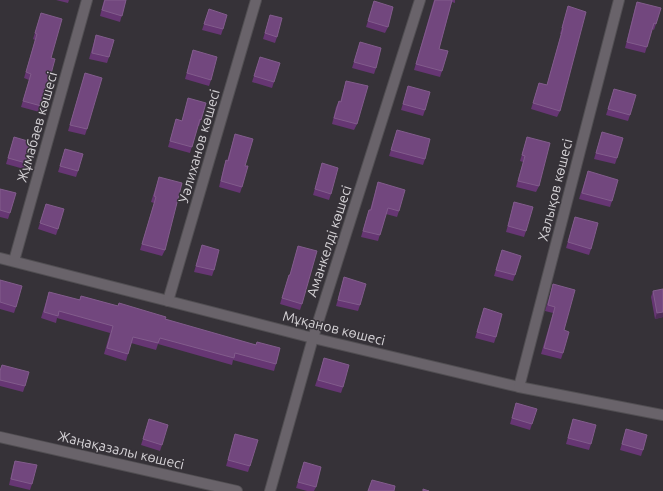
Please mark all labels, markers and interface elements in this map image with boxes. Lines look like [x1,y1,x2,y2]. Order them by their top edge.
street label: Жұмабаев көшесі [14,70,60,184]
street label: Уәлиханов көшесі [175,87,223,205]
street label: Халықов көшесі [535,137,575,243]
street label: Аманкелді көшесі [303,183,355,299]
street label: Мұқанов көшесі [281,308,387,348]
street label: Жаңақазалы көшесі [56,428,186,472]

